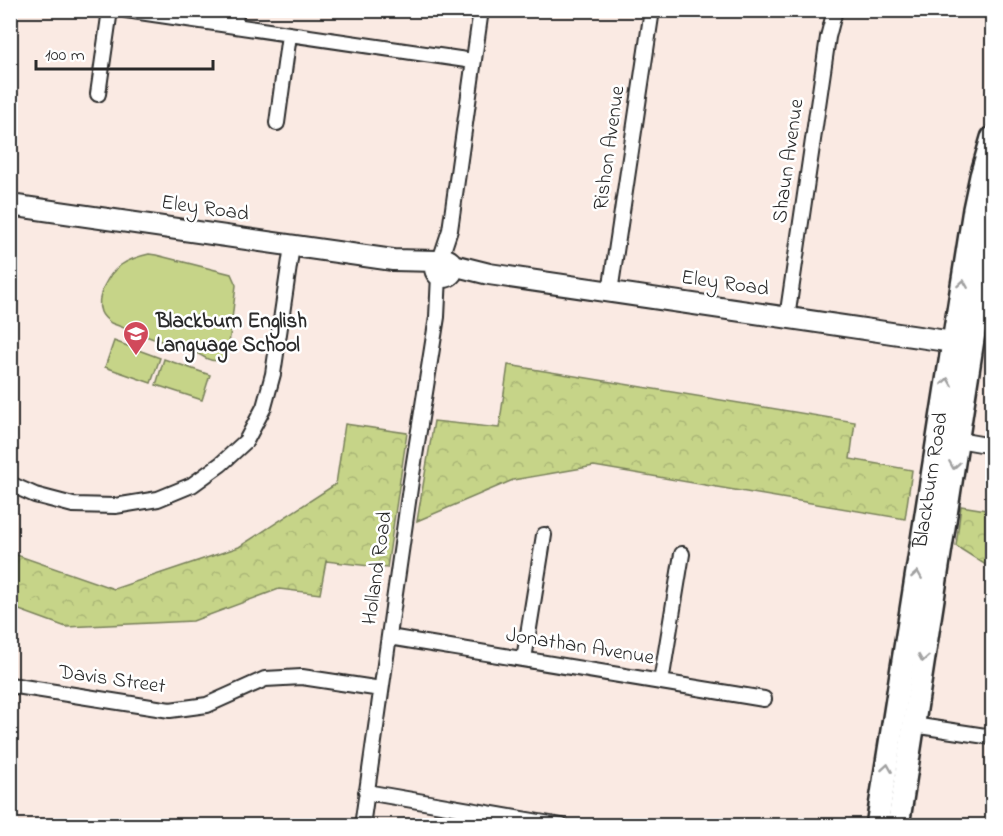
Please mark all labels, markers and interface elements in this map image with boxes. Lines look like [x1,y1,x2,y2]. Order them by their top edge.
scale bar [36,33,213,71]
text: 100 m [45,43,85,69]
street label: Rishon Avenue [586,83,634,212]
street label: Shaun Avenue [765,96,813,225]
street label: Eley Road [159,188,251,232]
street label: Eley Road [679,263,771,307]
one-way arrow [956,280,968,289]
place label: Blackburn English Language School [155,307,307,363]
school or university icon: Blackburn English Language School [121,319,151,357]
one-way arrow [940,378,952,387]
street label: Blackburn Road [906,410,957,551]
one-way arrow [948,460,960,470]
street label: Holland Road [355,509,401,627]
one-way arrow [910,571,922,580]
street label: Jonathan Avenue [504,620,657,674]
one-way arrow [918,653,930,662]
street label: Davis Street [56,658,167,702]
one-way arrow [880,763,892,772]

